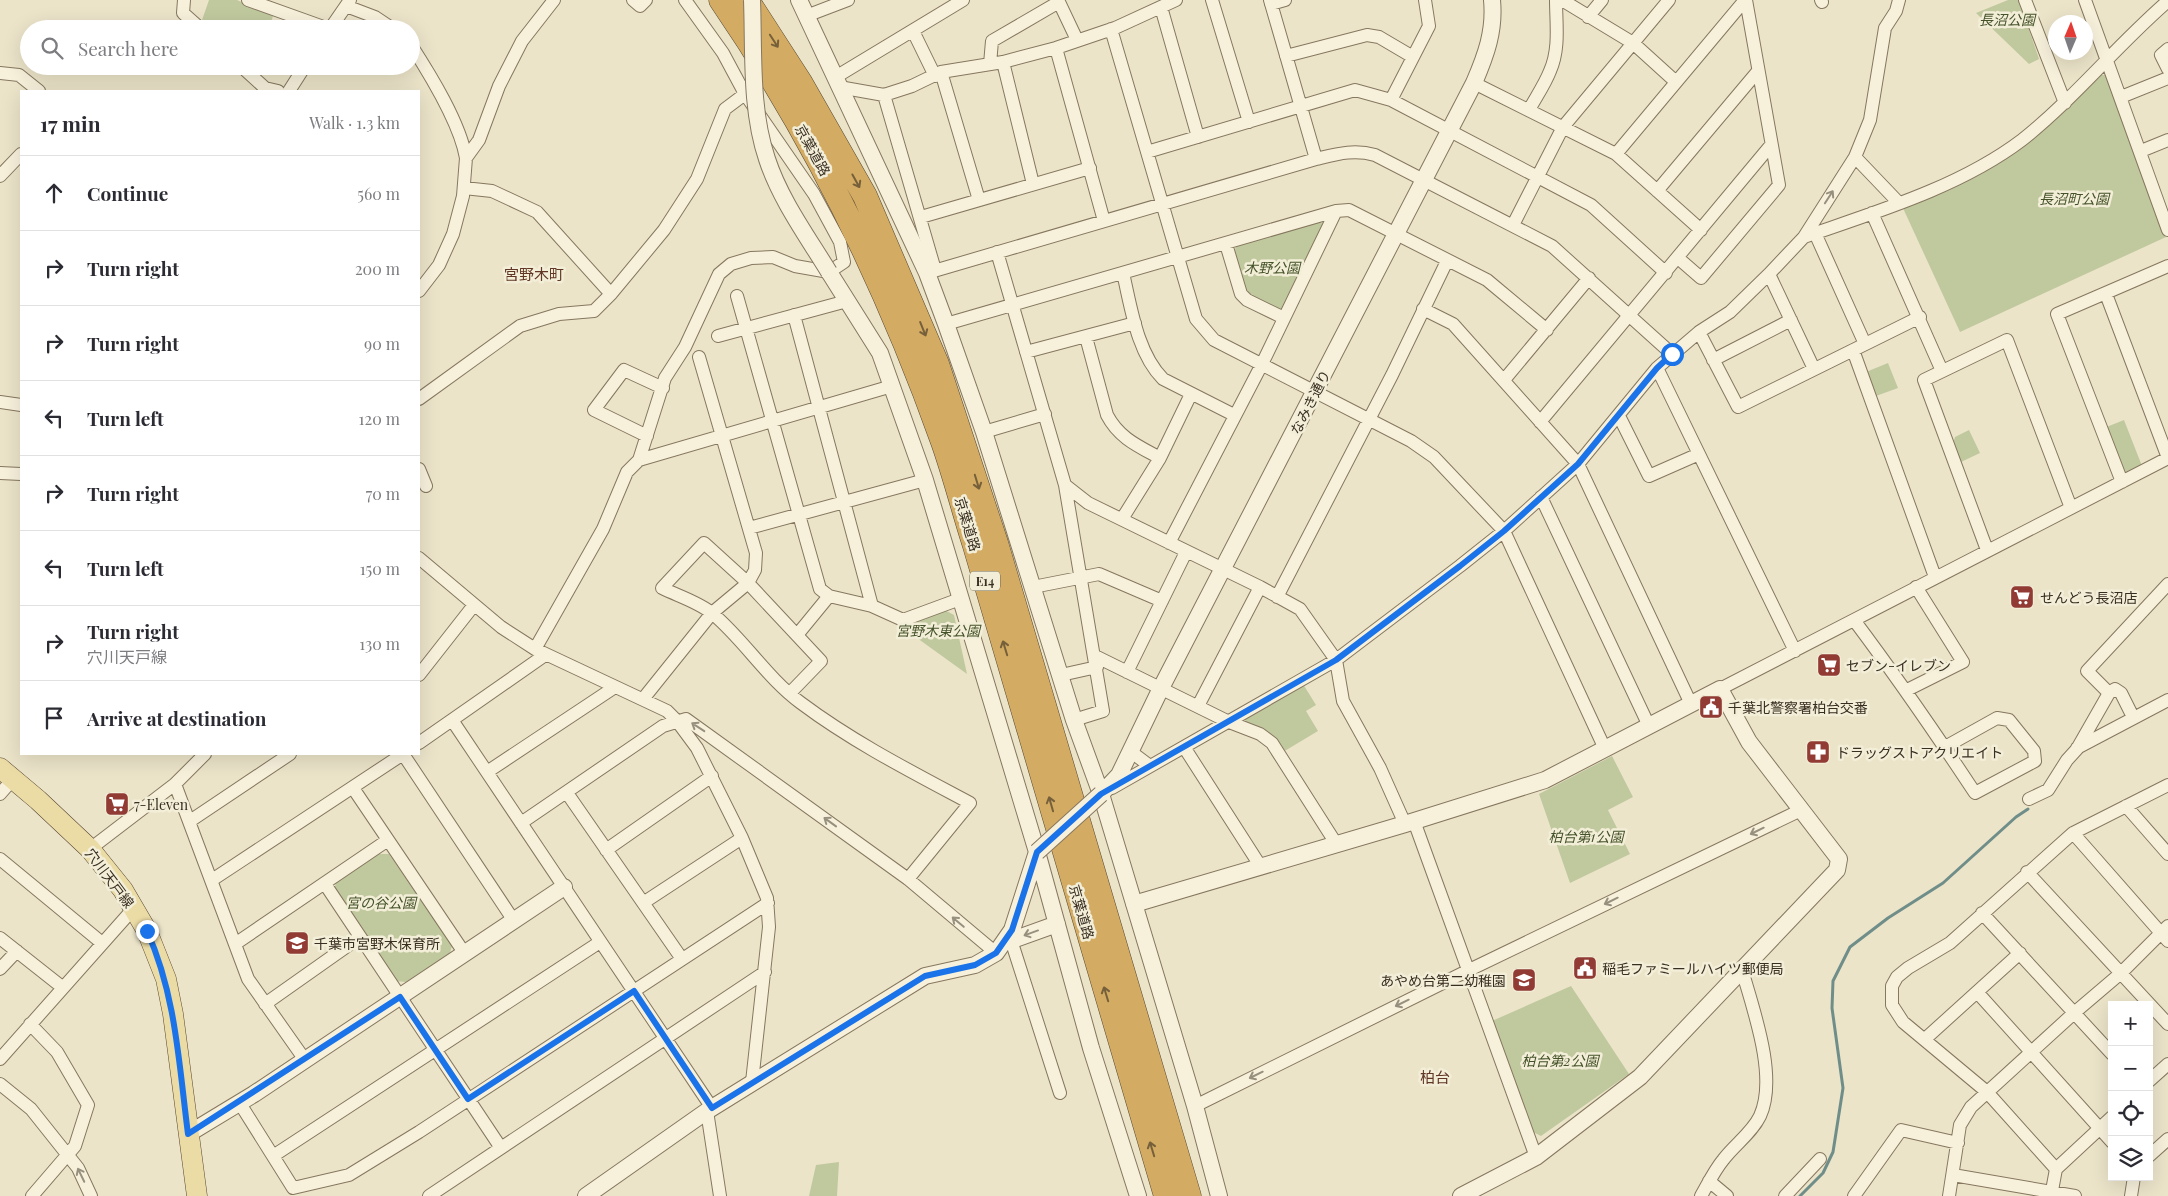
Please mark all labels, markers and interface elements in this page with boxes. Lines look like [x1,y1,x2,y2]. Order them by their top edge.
park label: 長沼公園 [1979,10,2037,29]
north arrow [2048,15,2093,60]
search box [20,20,420,75]
one-way arrow [769,33,779,47]
icon: search [38,34,66,62]
text: Search here [78,35,178,61]
text: 17 min [40,109,101,137]
text: Walk · 1.3 km [309,112,400,133]
street label: 京葉道路 [791,121,835,179]
one-way arrow [852,173,862,187]
icon: ahead [40,179,68,207]
text: Continue [87,180,168,206]
text: 560 m [357,183,400,204]
park label: 長沼町公園 [2039,189,2111,208]
one-way arrow [1824,190,1834,204]
icon: right [40,254,68,282]
text: Turn right [87,255,179,281]
text: 200 m [355,258,400,279]
park label: 木野公園 [1244,258,1302,277]
district label: 宮野木町 [504,264,564,284]
one-way arrow [919,321,929,336]
icon: right [40,329,68,357]
text: Turn right [87,330,179,356]
text: 90 m [364,333,400,354]
route start [1661,343,1684,366]
street label: なみき通り [1286,367,1334,437]
icon: left [40,404,68,432]
text: Turn left [87,405,164,431]
text: 120 m [359,408,400,429]
one-way arrow [973,474,983,490]
icon: right [40,479,68,507]
text: Turn right [87,480,179,506]
text: 70 m [366,483,400,504]
street label: 京葉道路 [951,494,985,554]
icon: left [40,554,68,582]
text: Turn left [87,555,164,581]
text: 150 m [360,558,400,579]
road number: E14 [970,572,1000,590]
supermarket icon: せんどう長沼店 [2009,584,2035,610]
place label: せんどう長沼店 [2040,588,2138,607]
text: Turn right [87,618,179,644]
park label: 宮野木東公園 [896,621,982,640]
icon: right [40,629,68,657]
text: 130 m [359,633,400,654]
one-way arrow [999,640,1009,656]
text: 穴川天戸線 [87,646,167,667]
supermarket icon: セブン-イレブン [1816,652,1842,678]
place label: セブン-イレブン [1846,656,1951,675]
public building icon: 千葉北警察署柏台交番 [1698,694,1724,720]
place label: 千葉北警察署柏台交番 [1728,698,1868,717]
icon: arrive [40,704,68,732]
text: Arrive at destination [87,705,267,731]
one-way arrow [692,722,706,732]
pharmacy icon: ドラッグストアクリエイト [1805,739,1831,765]
place label: ドラッグストアクリエイト [1836,743,2003,762]
supermarket icon: 7-Eleven [104,791,130,817]
place label: 7-Eleven [134,795,189,814]
one-way arrow [1045,796,1055,812]
one-way arrow [824,817,837,828]
one-way arrow [1750,826,1765,836]
park label: 柏台第1公園 [1549,827,1625,846]
street label: 穴川天戸線 [81,844,139,912]
street label: 京葉道路 [1065,882,1099,942]
park label: 宮の谷公園 [346,893,418,912]
one-way arrow [1604,897,1619,907]
one-way arrow [952,916,965,927]
route end [136,920,159,943]
one-way arrow [1024,929,1039,938]
school or university icon: 千葉市宮野木保育所 [284,930,310,956]
place label: 千葉市宮野木保育所 [314,934,440,953]
public building icon: 稲毛ファミールハイツ郵便局 [1572,955,1598,981]
place label: 稲毛ファミールハイツ郵便局 [1602,959,1784,978]
school or university icon: あやめ台第二幼稚園 [1511,967,1537,993]
place label: あやめ台第二幼稚園 [1380,971,1506,990]
one-way arrow [1100,986,1110,1002]
one-way arrow [1395,999,1410,1008]
map controls [2108,1001,2153,1181]
button: + [2108,1001,2153,1046]
button: − [2108,1046,2153,1091]
park label: 柏台第2公園 [1521,1051,1601,1070]
district label: 柏台 [1420,1067,1450,1087]
one-way arrow [1249,1071,1264,1080]
button: locate [2108,1091,2153,1136]
button: layers [2108,1136,2153,1181]
one-way arrow [1147,1142,1157,1158]
one-way arrow [76,1168,85,1183]

